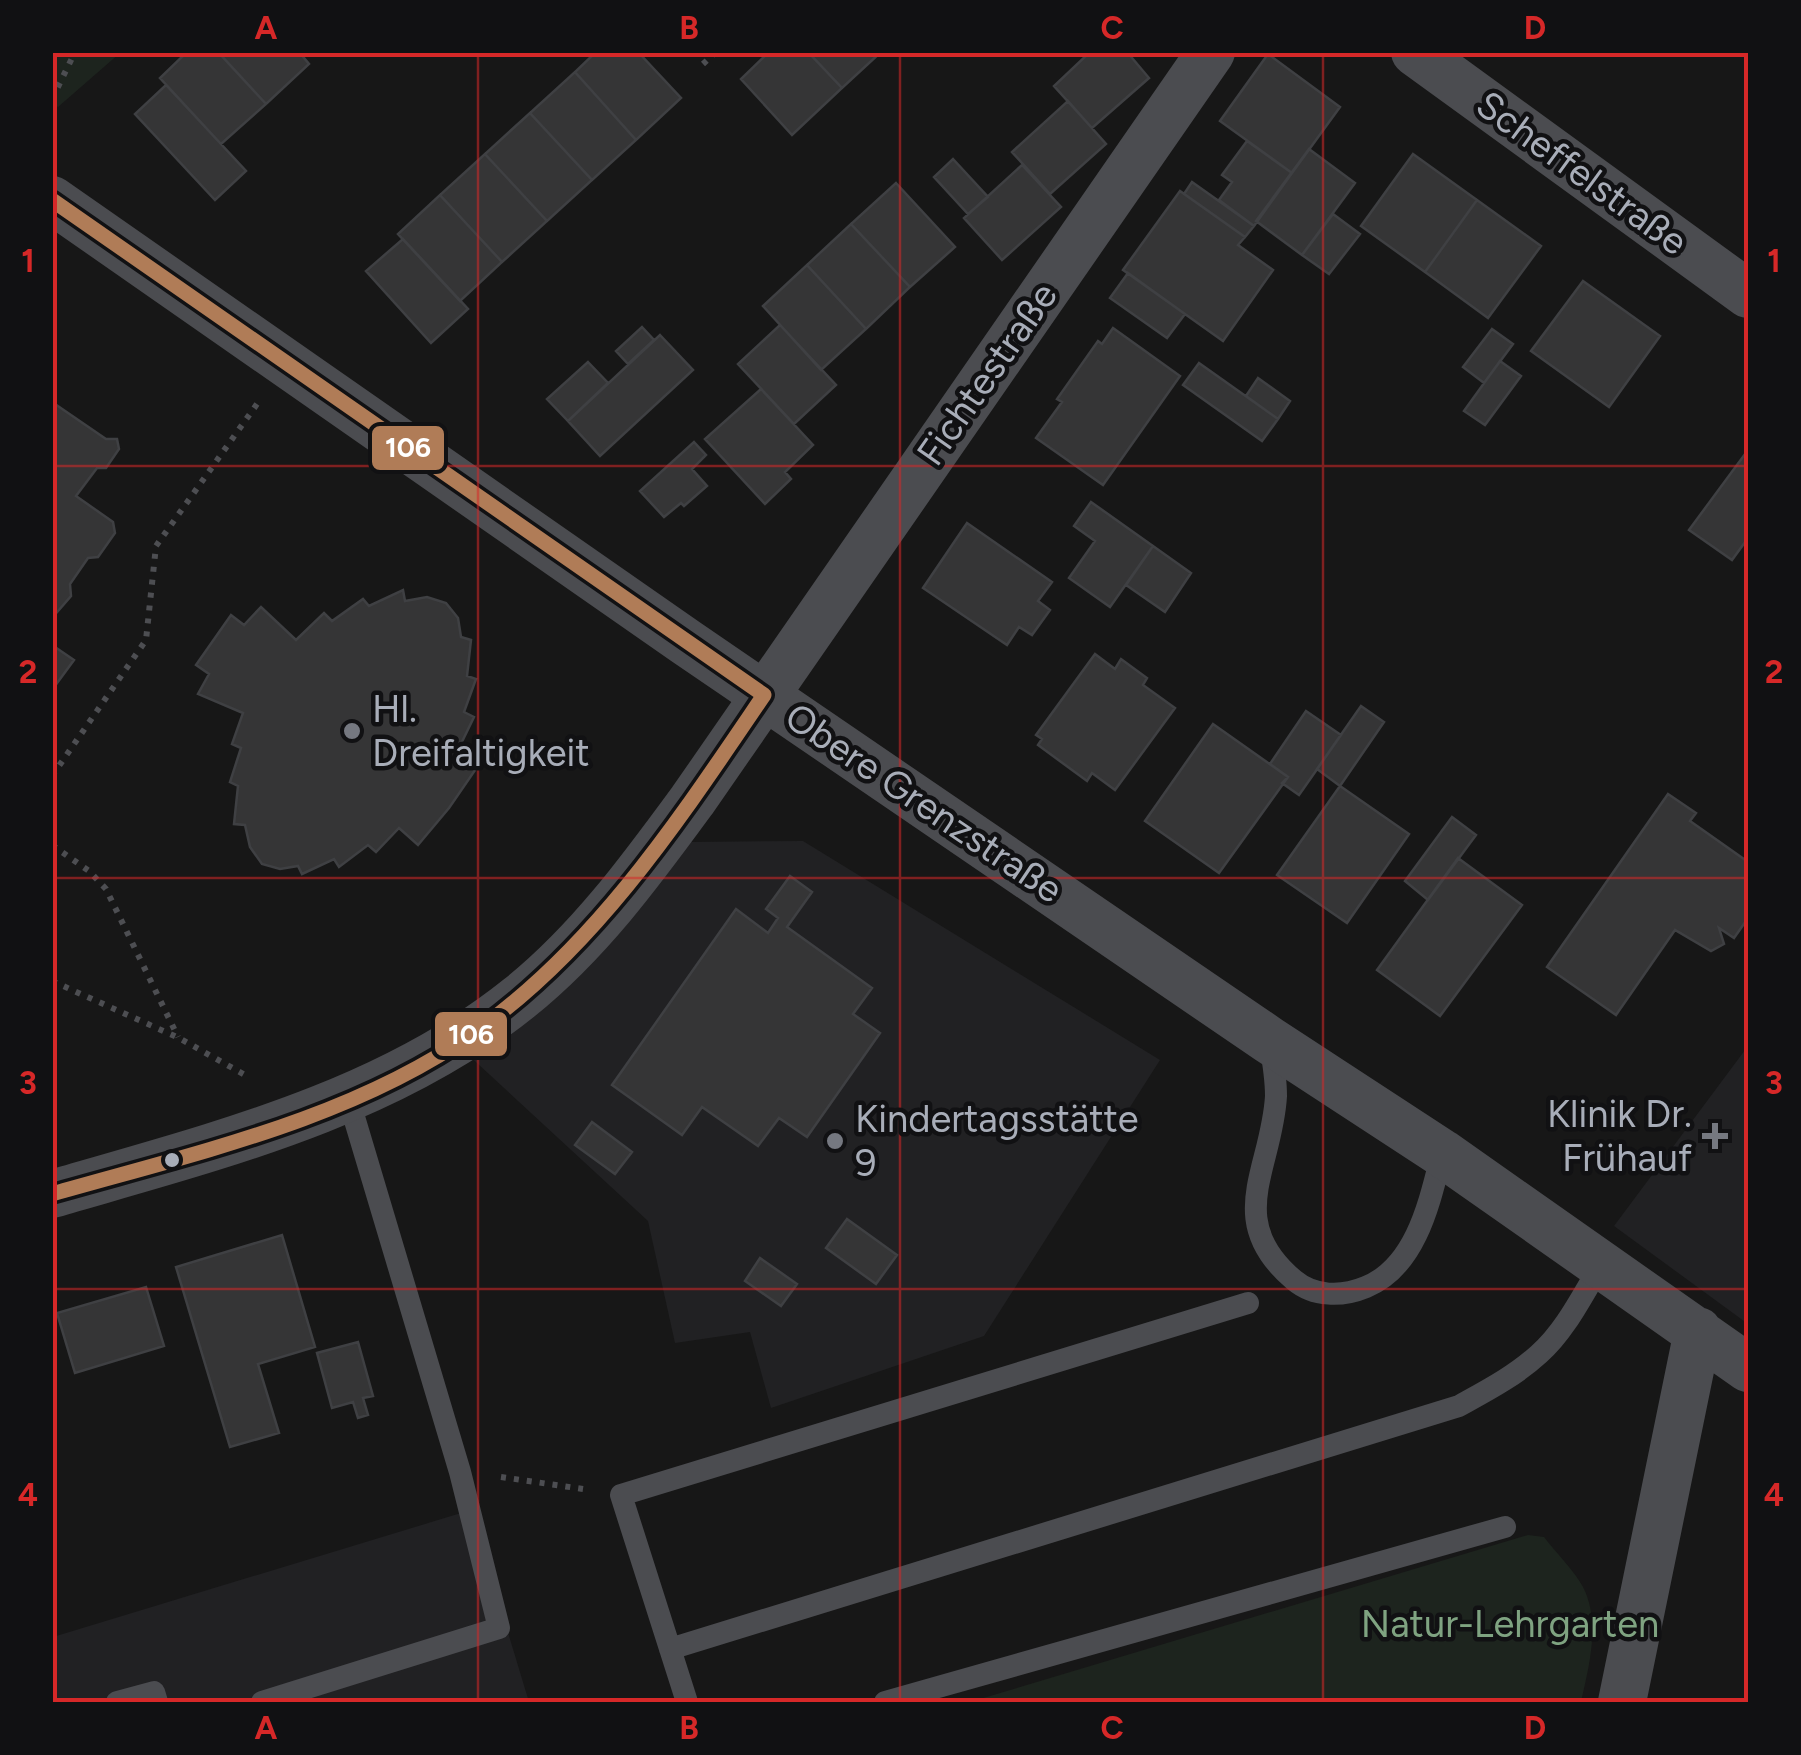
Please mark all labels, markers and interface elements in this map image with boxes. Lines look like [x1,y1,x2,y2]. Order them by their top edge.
text: A [255,9,278,47]
text: B [679,9,699,47]
text: C [1100,9,1124,47]
text: D [1524,9,1546,47]
street label: Scheffelstraße [1468,81,1696,265]
text: 1 [21,242,35,280]
text: 1 [1767,242,1781,280]
street label: Fichtestraße [907,274,1067,474]
line badge: 106 [370,424,446,472]
text: 106 [385,430,431,464]
text: 2 [19,653,37,691]
text: 2 [1765,653,1783,691]
place label: Hl. Dreifaltigkeit [372,686,590,776]
street label: Obere Grenzstraße [777,693,1071,913]
marker: Hl. Dreifaltigkeit [341,720,363,742]
line badge: 106 [433,1010,509,1058]
text: 106 [448,1017,494,1051]
text: 3 [19,1064,37,1102]
text: 3 [1765,1064,1783,1102]
place label: Klinik Dr. Frühauf [1547,1091,1692,1181]
place label: Kindertagsstätte 9 [855,1096,1139,1186]
marker: Klinik Dr. Frühauf [1702,1123,1728,1149]
marker: Kindertagsstätte 9 [824,1130,846,1152]
unlabelled marker [162,1150,182,1170]
text: 4 [18,1476,38,1514]
text: 4 [1764,1476,1784,1514]
park label: Natur-Lehrgarten [1361,1601,1659,1647]
text: A [255,1709,278,1747]
text: B [679,1709,699,1747]
text: C [1100,1709,1124,1747]
text: D [1524,1709,1546,1747]

